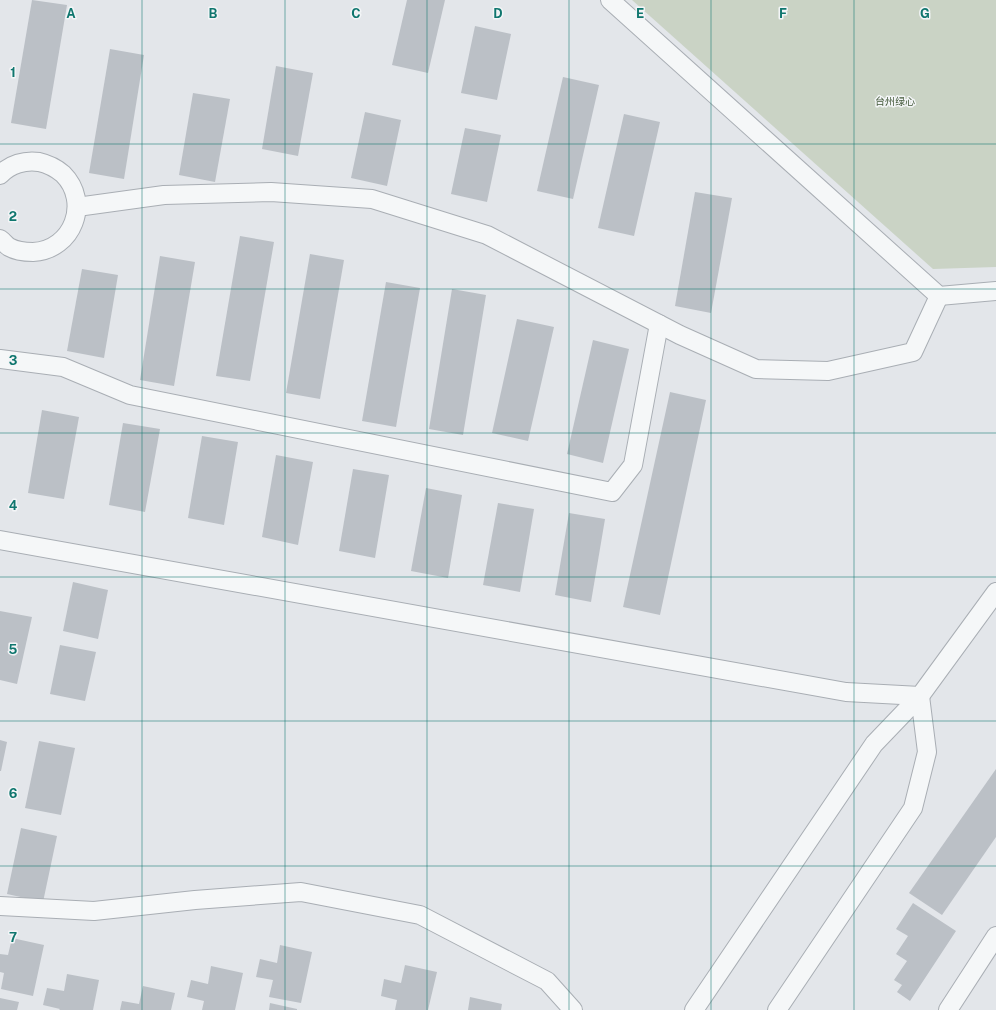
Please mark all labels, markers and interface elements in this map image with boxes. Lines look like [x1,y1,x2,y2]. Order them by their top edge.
text: A [66,6,76,21]
text: B [209,6,218,21]
text: C [351,6,361,21]
text: D [493,6,503,21]
text: E [636,6,644,21]
text: F [779,6,787,21]
text: G [920,6,930,21]
text: 1 [10,65,16,80]
park label: 台州绿心 [875,95,915,107]
text: 2 [9,209,17,224]
text: 3 [9,353,18,368]
text: 4 [9,498,18,513]
text: 5 [9,642,18,657]
text: 6 [9,786,18,801]
text: 7 [9,930,17,945]

